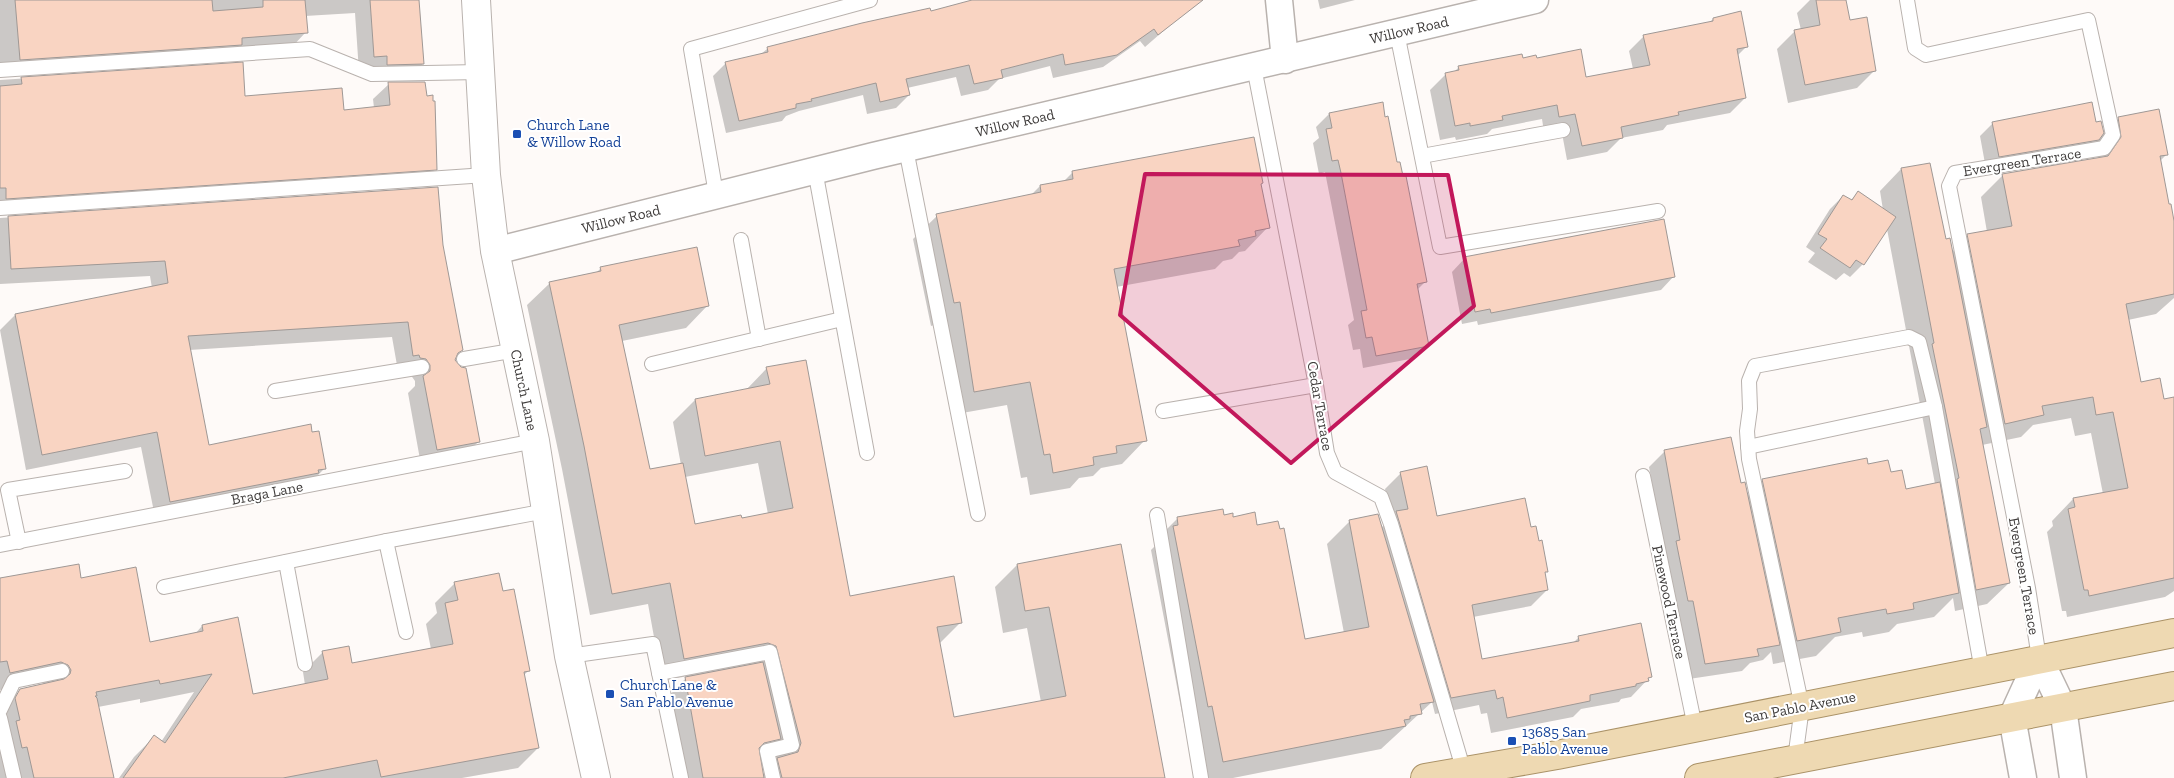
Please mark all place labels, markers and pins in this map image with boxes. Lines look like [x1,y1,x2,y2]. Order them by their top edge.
place label: Church Lane & Willow Road [527,116,622,151]
marker: Church Lane & Willow Road [511,128,523,140]
place label: Church Lane & San Pablo Avenue [620,676,733,711]
marker: Church Lane & San Pablo Avenue [604,688,616,700]
place label: 13685 San Pablo Avenue [1522,723,1608,758]
marker: 13685 San Pablo Avenue [1506,735,1518,747]

